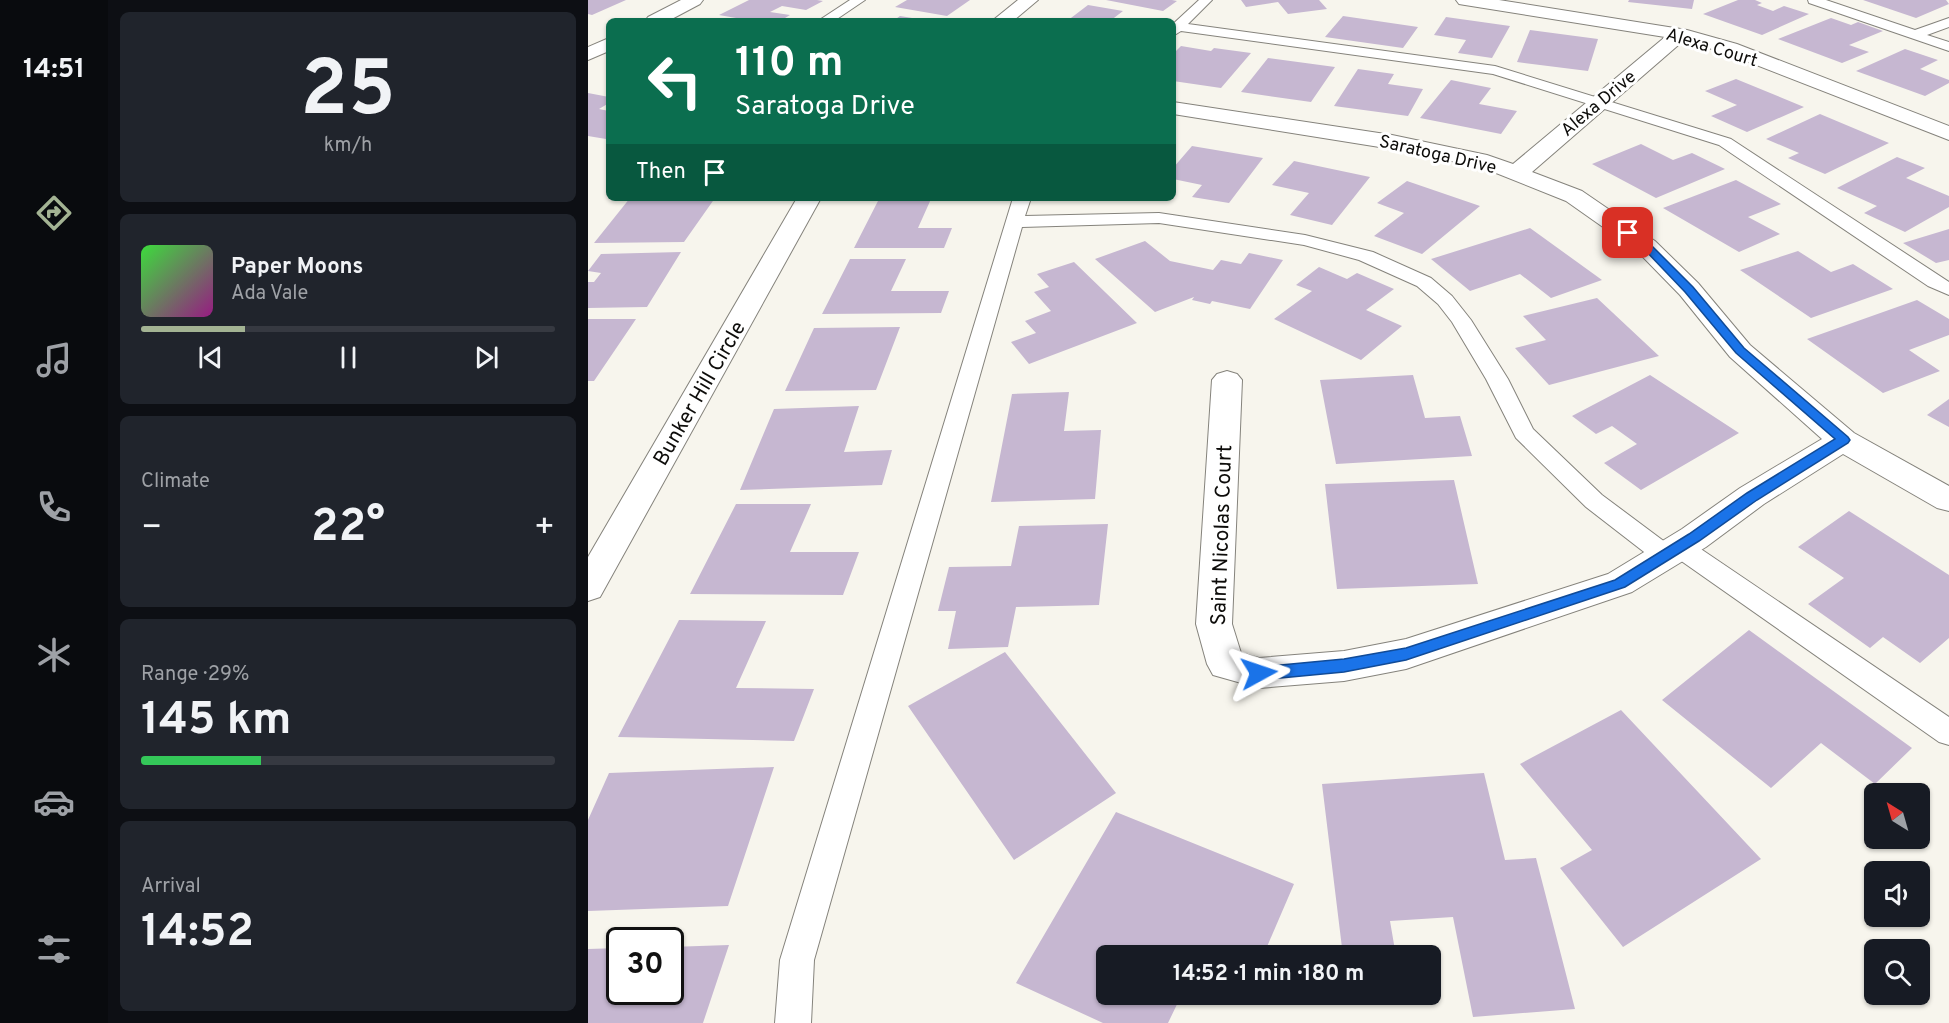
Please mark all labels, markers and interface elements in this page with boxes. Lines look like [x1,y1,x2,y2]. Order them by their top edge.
street label: Alexa Court [1663,24,1760,73]
text: 110 m [735,38,844,91]
icon: left [636,42,714,120]
text: 25 [300,44,396,143]
text: 14:51 [23,53,85,87]
street label: Alexa Drive [1557,66,1641,142]
text: Saratoga Drive [735,90,915,124]
street label: Saratoga Drive [1377,131,1499,180]
text: km/h [324,133,372,159]
icon: arrive [698,156,731,189]
text: Then [636,159,686,186]
icon: directions [33,192,75,234]
pin [1602,207,1653,258]
icon: arrive [1611,216,1644,249]
text: Paper Moons [231,254,363,281]
text: Ada Vale [231,281,308,307]
street label: Bunker Hill Circle [648,317,753,471]
icon: music [33,339,75,381]
icon: previous [194,341,227,374]
icon: pause [332,341,365,374]
icon: next [470,341,503,374]
street label: Saint Nicolas Court [1206,444,1239,626]
text: Climate [141,469,210,495]
icon: phone [33,486,75,528]
text: 22° [311,500,385,557]
text: − [141,508,162,550]
text: + [534,508,555,550]
icon: climate [33,634,75,676]
position arrow [1227,641,1291,705]
text: Range · 29% [141,662,249,688]
text: 145 km [141,693,291,750]
icon: car [33,781,75,823]
north arrow [1864,783,1930,849]
map controls [1864,783,1930,1005]
button: sound [1864,861,1930,927]
text: Arrival [141,874,201,900]
text: 14:52 [141,905,254,962]
speed limit sign: 30 [606,927,684,1005]
icon: filters [33,928,75,970]
button: search [1864,939,1930,1005]
text: 14:52 · 1 min · 180 m [1173,961,1364,988]

